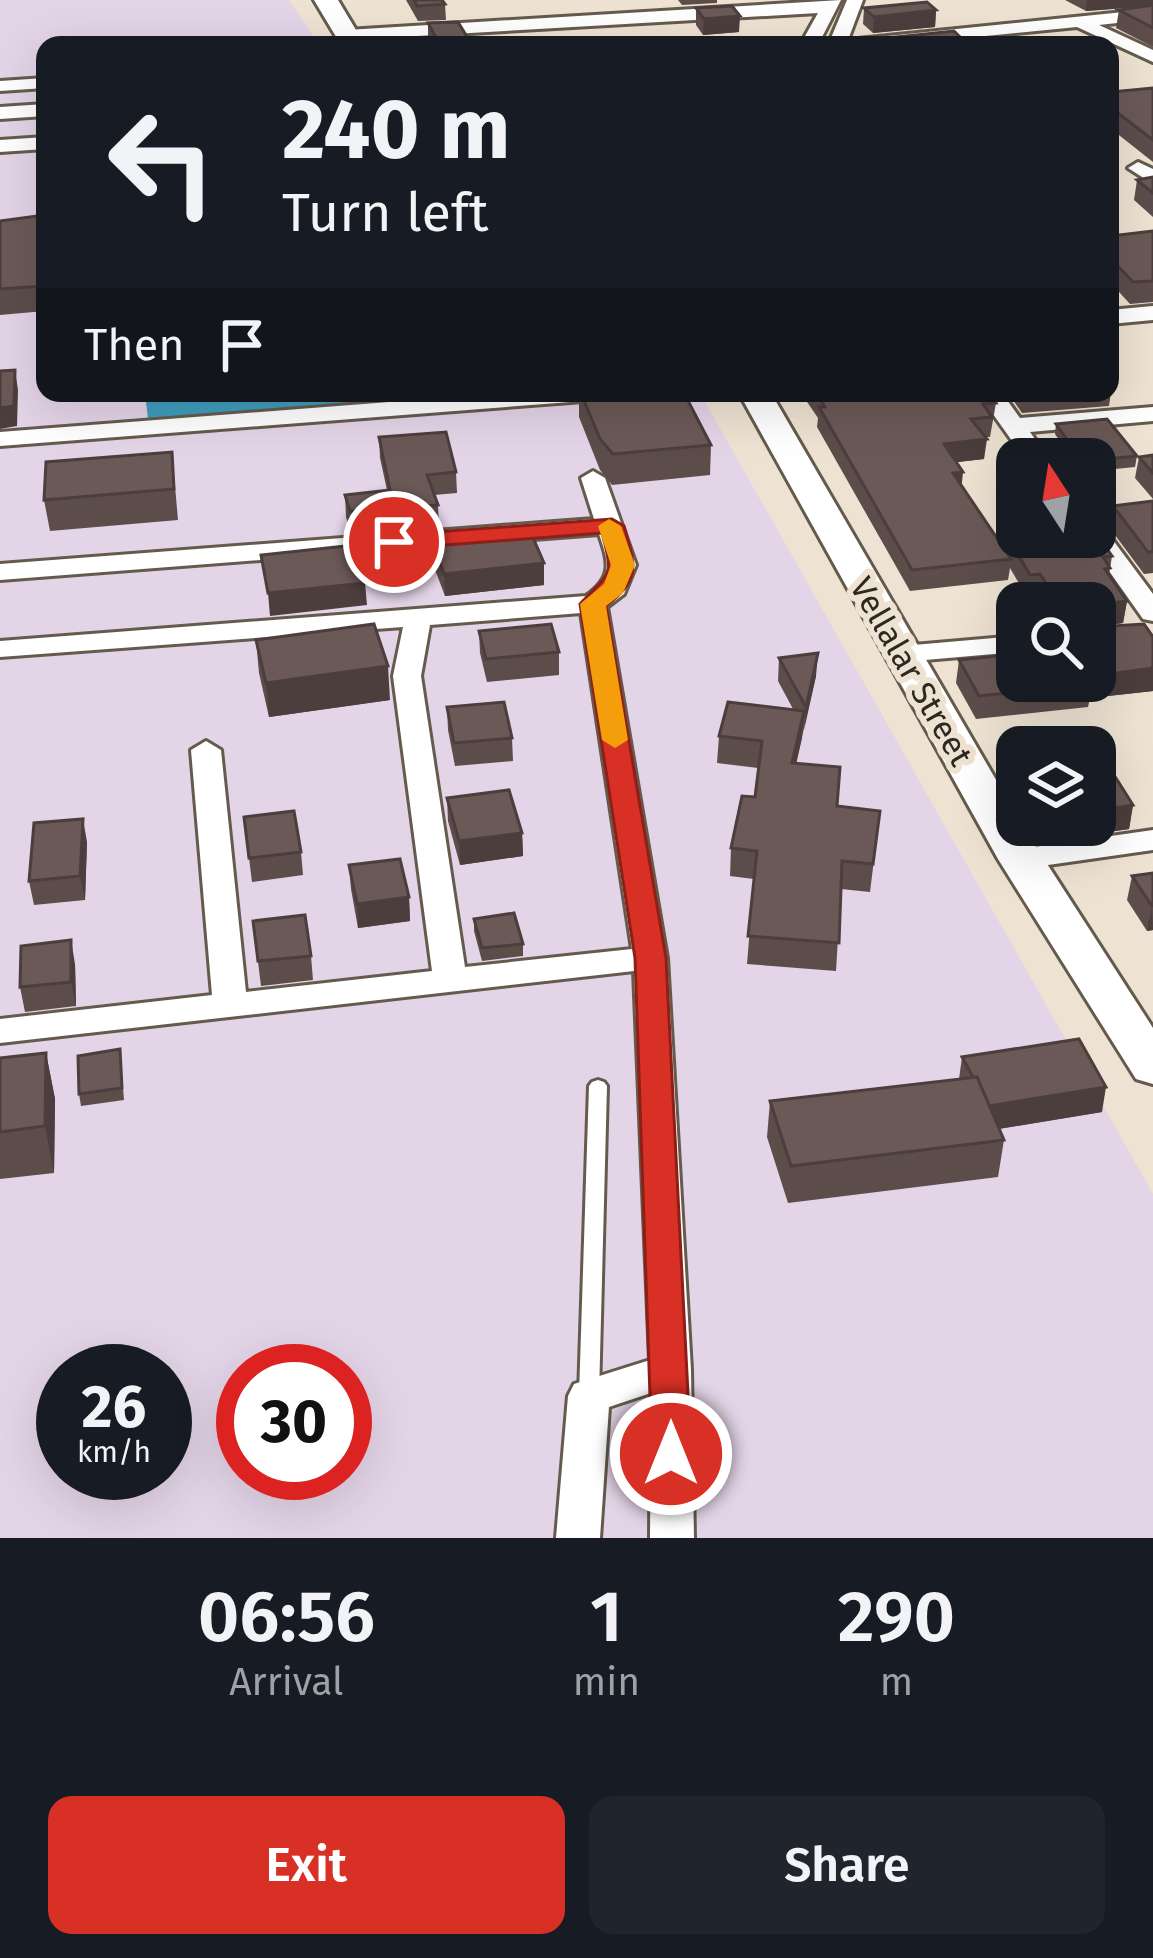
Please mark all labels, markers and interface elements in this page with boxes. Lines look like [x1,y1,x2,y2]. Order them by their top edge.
text: 240 m [282,79,510,180]
icon: left [84,84,240,240]
text: Turn left [282,181,489,245]
icon: arrive [209,312,275,378]
text: Then [84,318,185,372]
north arrow [996,438,1116,558]
map controls [996,438,1116,846]
pin [343,491,445,593]
icon: arrive [361,509,427,575]
street label: Vellalar Street [841,570,981,773]
button: search [996,582,1116,702]
button: layers [996,726,1116,846]
speed limit sign: 30 [216,1344,372,1500]
text: 26 [82,1371,146,1443]
position arrow [608,1391,734,1517]
text: km/h [77,1434,151,1470]
text: 06:56 [198,1574,375,1660]
text: 1 [590,1574,623,1660]
text: 290 [838,1574,955,1660]
text: Arrival [229,1659,344,1705]
text: min [573,1659,640,1705]
text: m [880,1659,913,1705]
button: Exit [48,1796,565,1934]
button: Share [589,1796,1105,1934]

